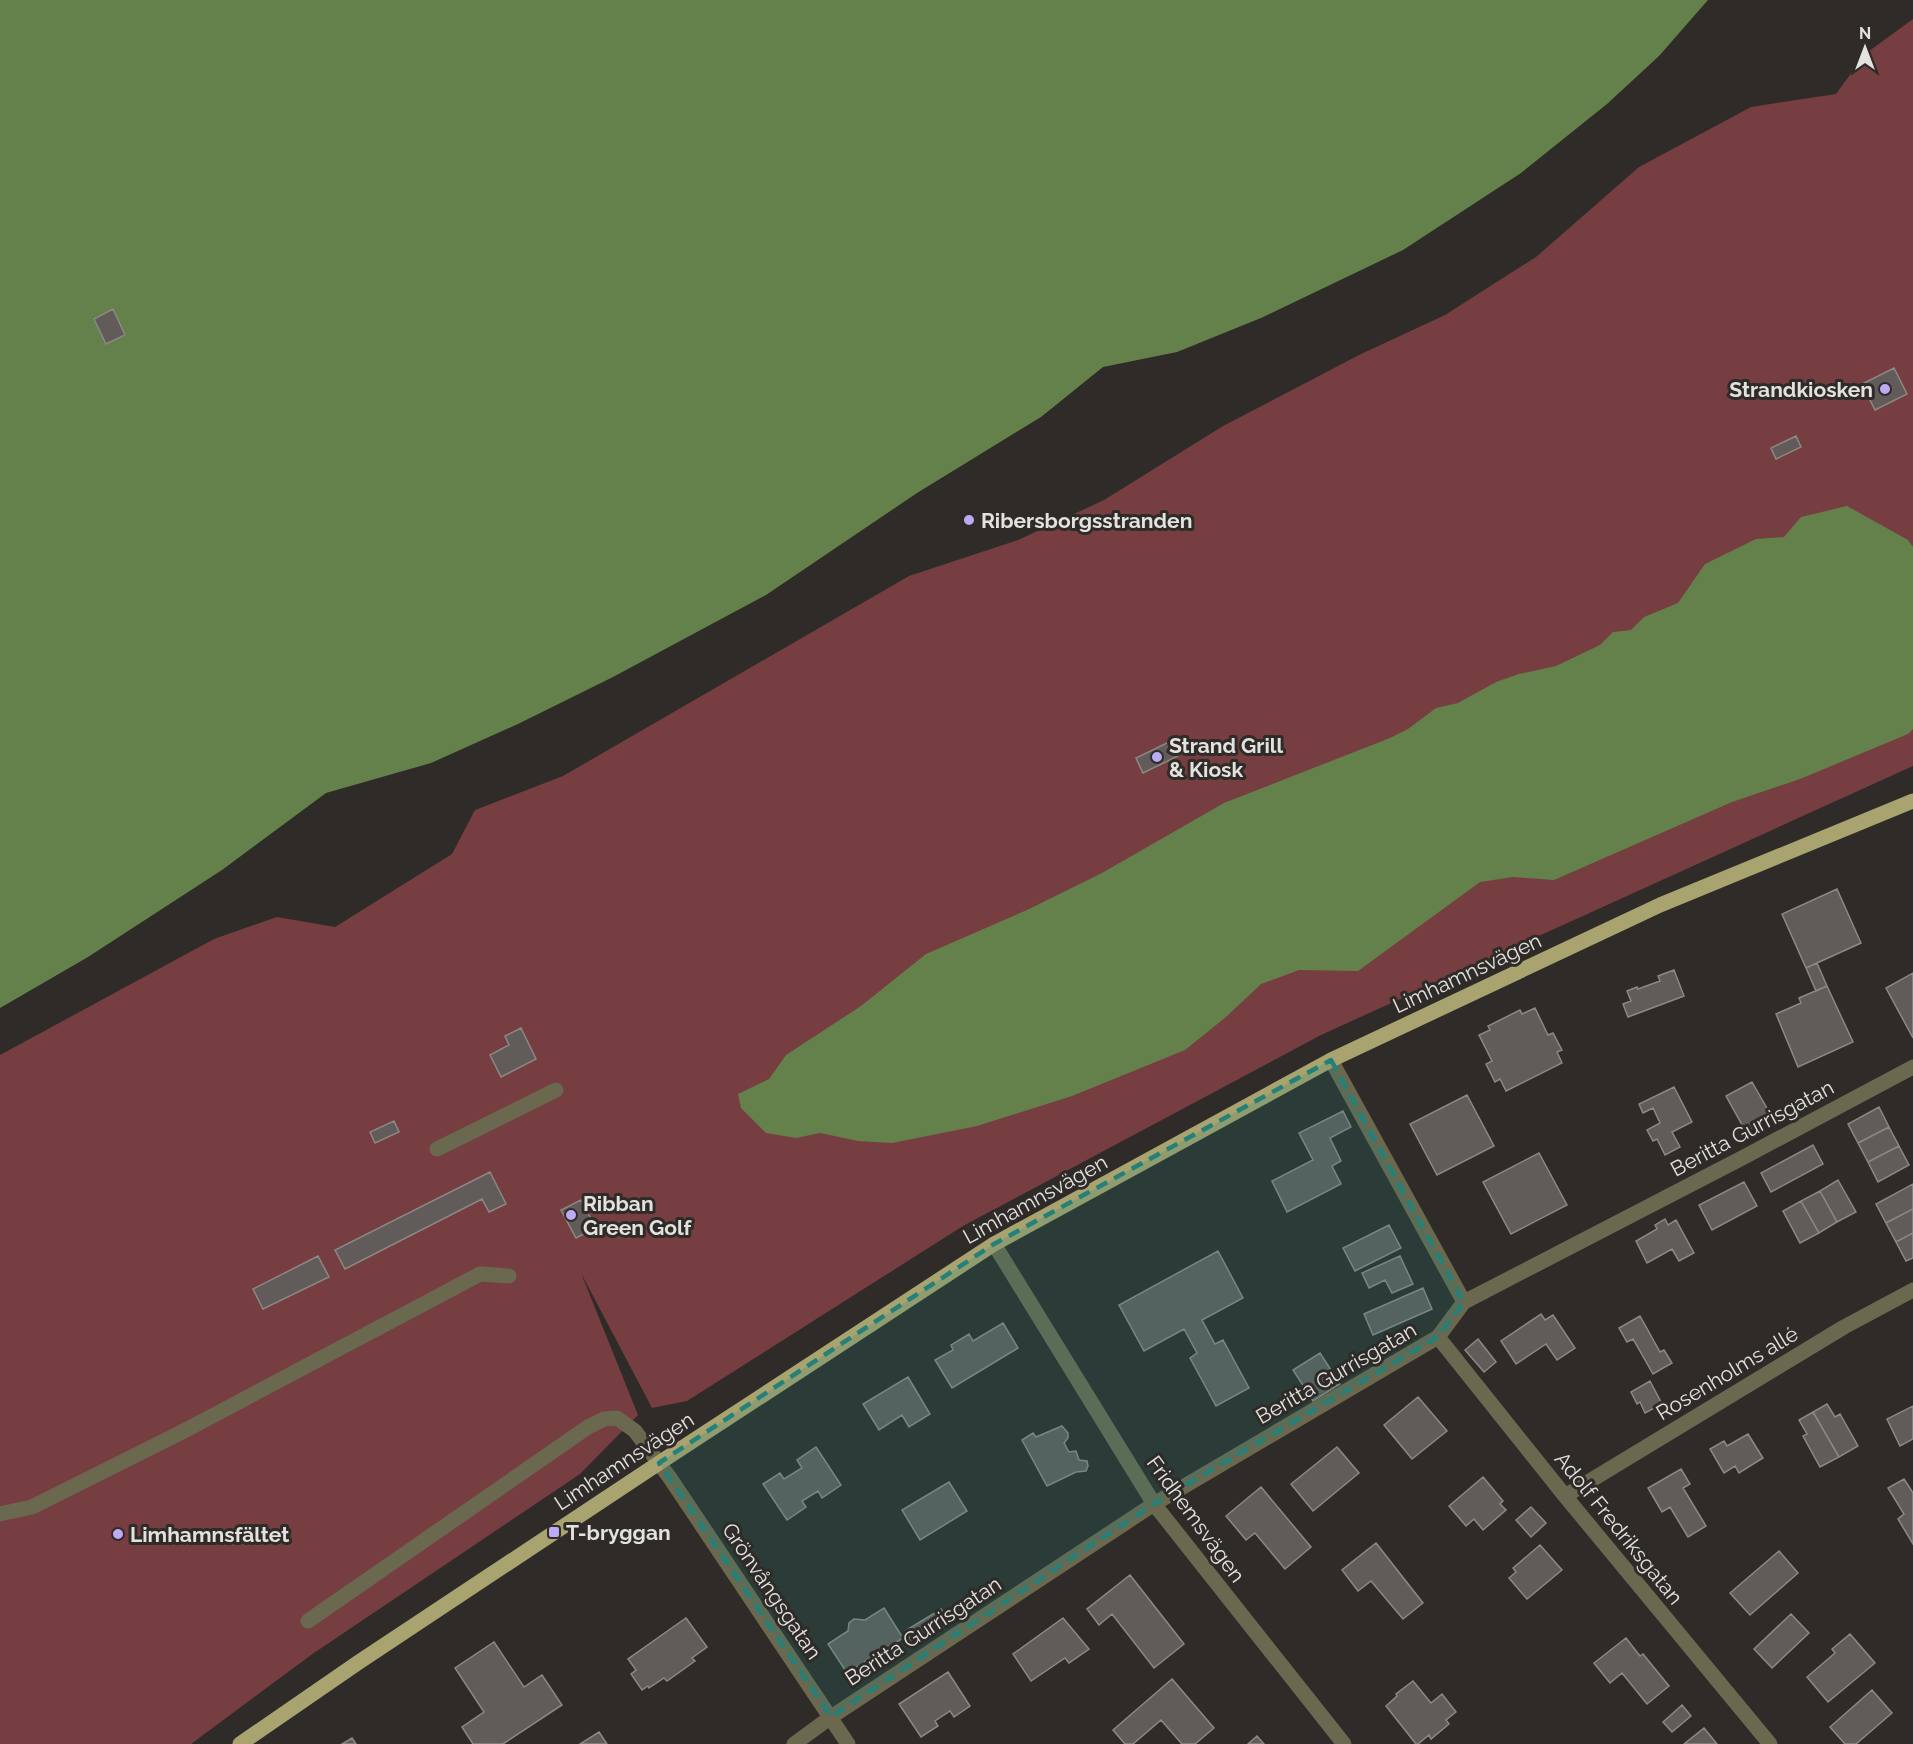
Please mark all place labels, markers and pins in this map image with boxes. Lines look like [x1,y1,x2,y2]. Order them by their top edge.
place label: Strandkiosken [1729,377,1873,402]
marker: Strandkiosken [1878,382,1892,396]
place label: Ribersborgsstranden [981,508,1192,533]
marker: Ribersborgsstranden [962,513,976,527]
place label: Strand Grill & Kiosk [1169,733,1283,782]
marker: Strand Grill & Kiosk [1150,750,1164,764]
place label: Ribban Green Golf [583,1191,693,1240]
marker: Ribban Green Golf [564,1208,578,1222]
place label: T-bryggan [566,1520,671,1545]
place label: Limhamnsfältet [130,1522,289,1547]
marker: T-bryggan [547,1525,561,1539]
marker: Limhamnsfältet [111,1527,125,1541]

